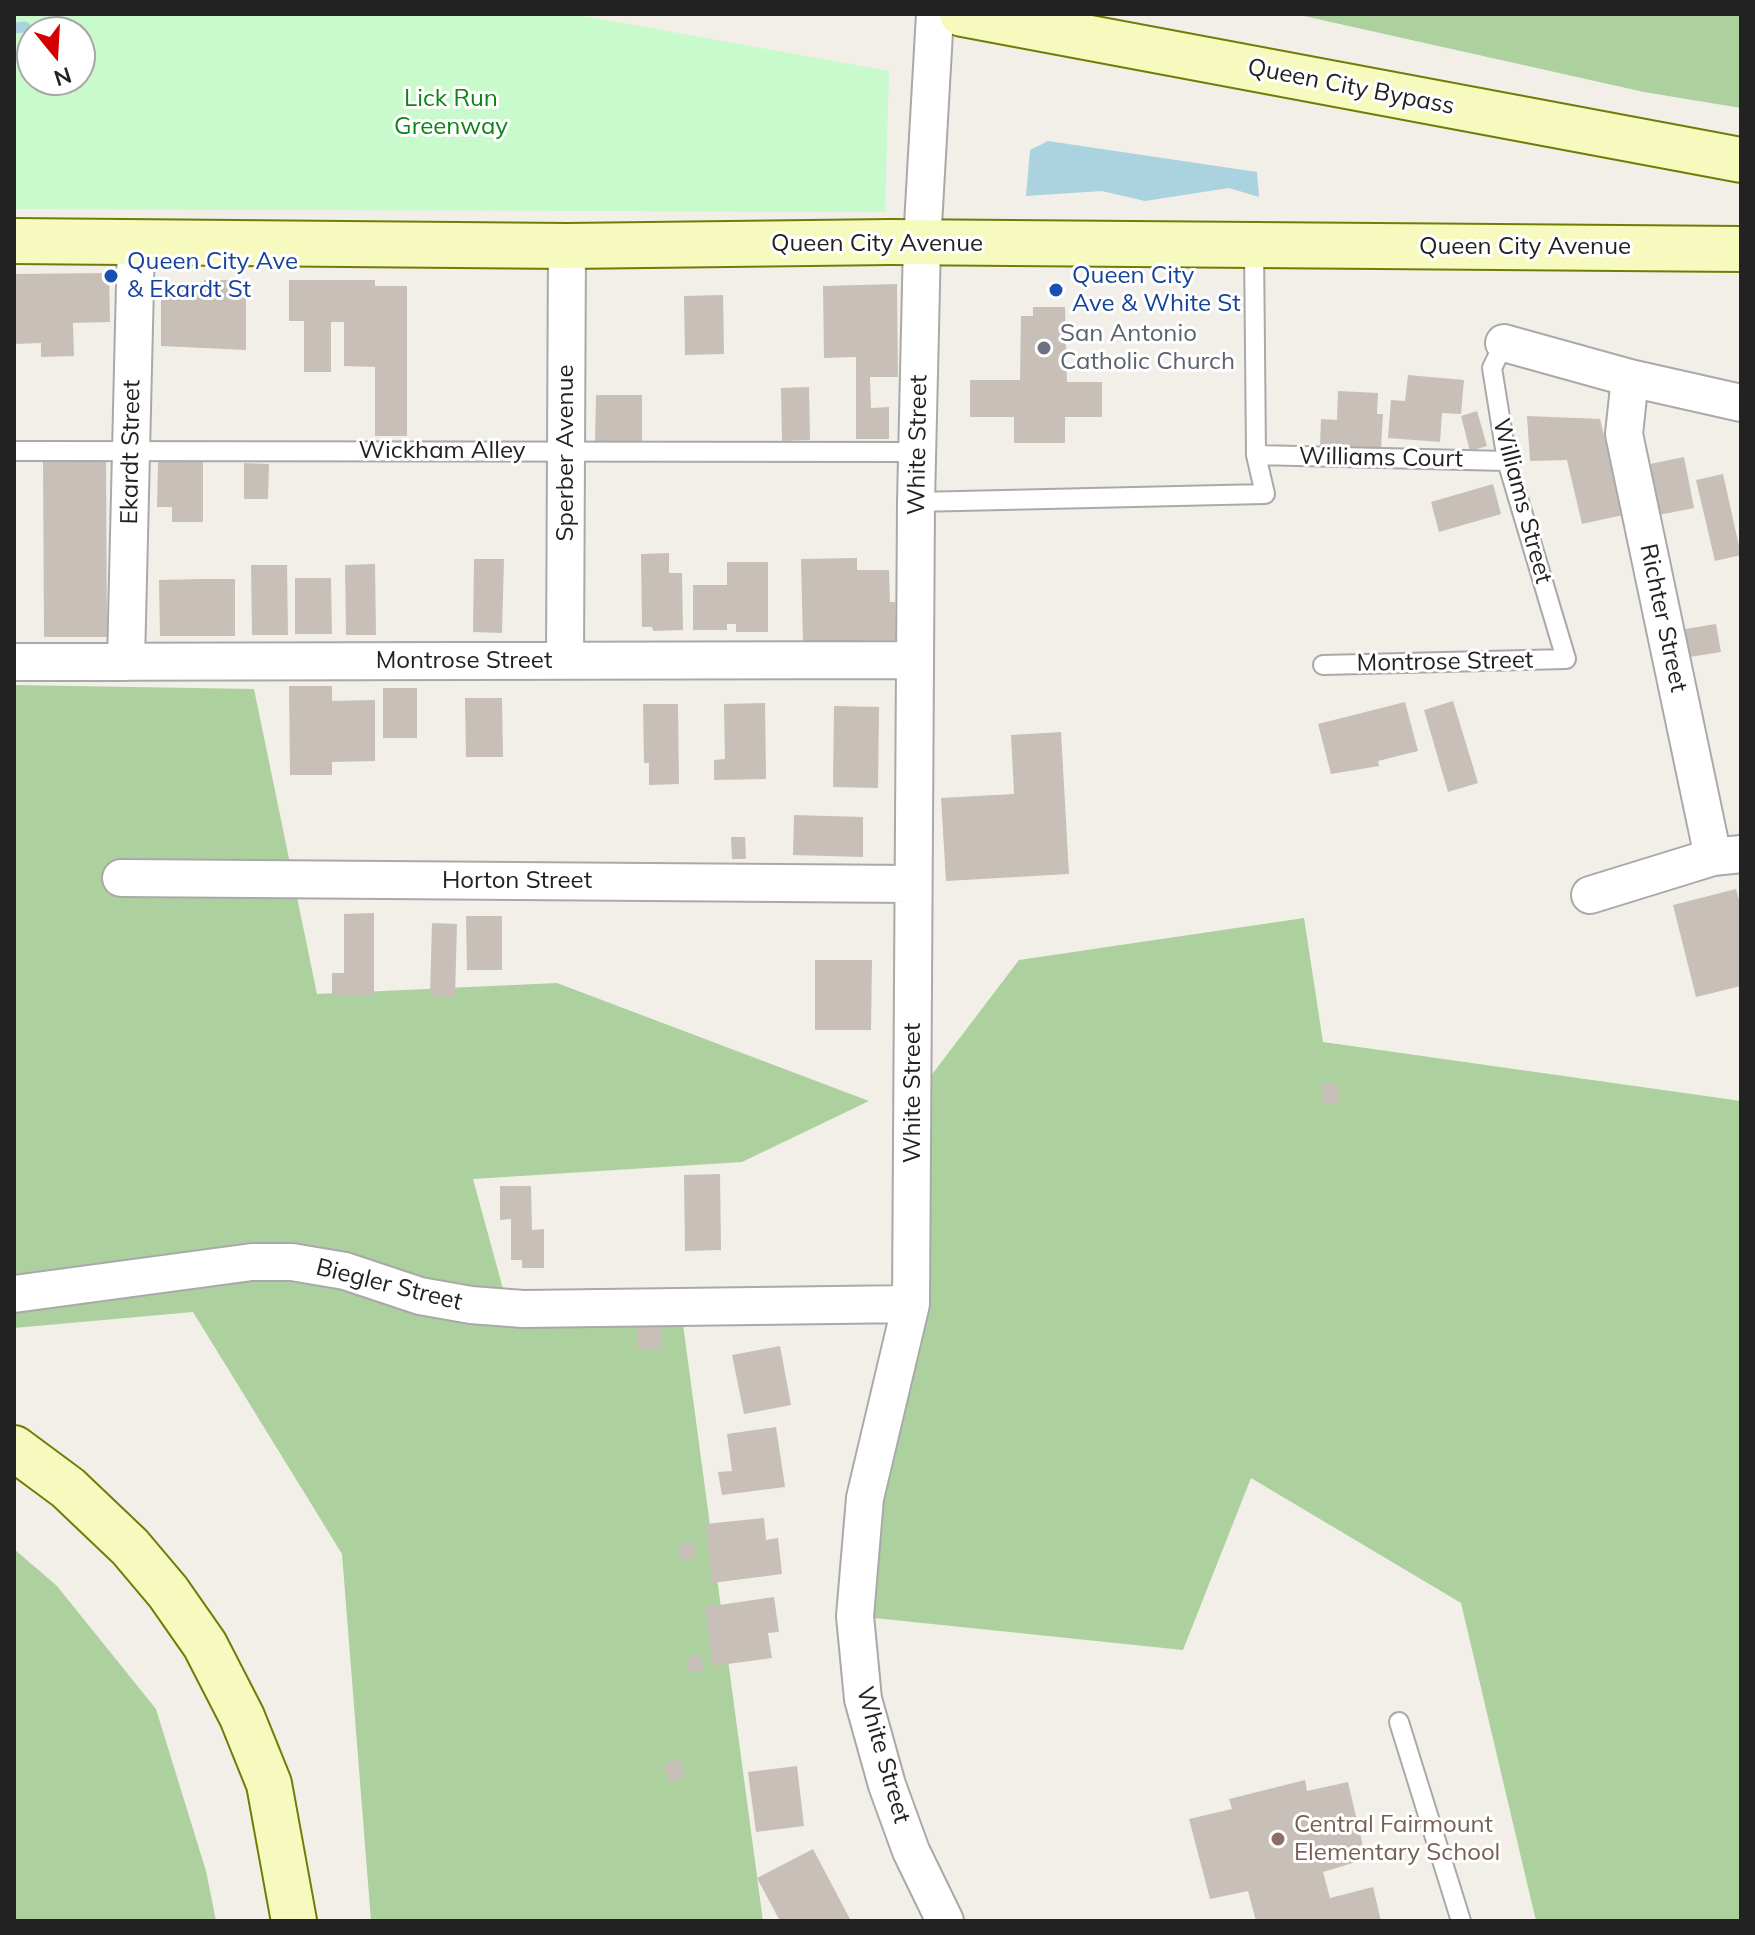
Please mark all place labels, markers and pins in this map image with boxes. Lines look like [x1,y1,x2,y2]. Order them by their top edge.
place label: Queen City Ave & Ekardt St [127,248,298,304]
place label: Queen City Ave & White St [1072,262,1241,318]
marker: Queen City Ave & Ekardt St [102,267,120,285]
marker: Queen City Ave & White St [1047,281,1065,299]
place label: San Antonio Catholic Church [1060,320,1235,376]
marker: San Antonio Catholic Church [1035,339,1053,357]
place label: Central Fairmount Elementary School [1294,1811,1500,1867]
marker: Central Fairmount Elementary School [1269,1830,1287,1848]

